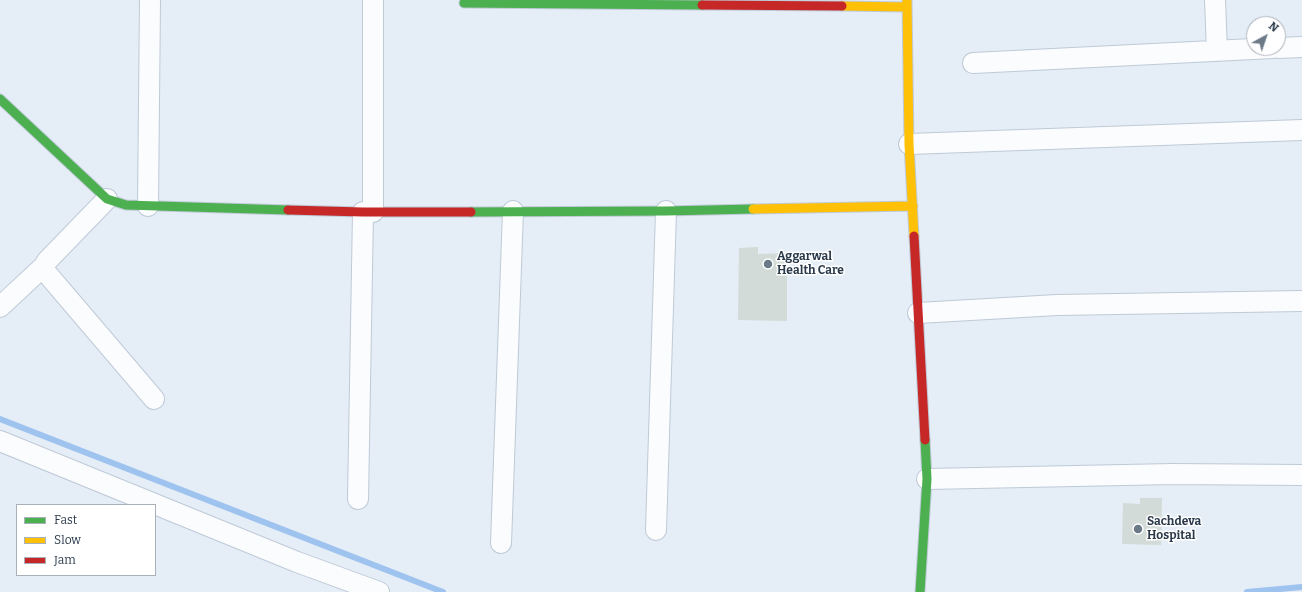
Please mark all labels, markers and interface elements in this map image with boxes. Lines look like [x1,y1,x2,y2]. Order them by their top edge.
north arrow [1246,16,1286,56]
text: N [1266,19,1281,35]
place label: Aggarwal Health Care [777,250,844,278]
marker: Aggarwal Health Care [762,258,774,270]
legend [16,504,156,576]
text: Fast [54,513,77,527]
place label: Sachdeva Hospital [1147,515,1201,543]
marker: Sachdeva Hospital [1132,523,1144,535]
text: Slow [54,533,81,547]
text: Jam [54,553,76,567]

